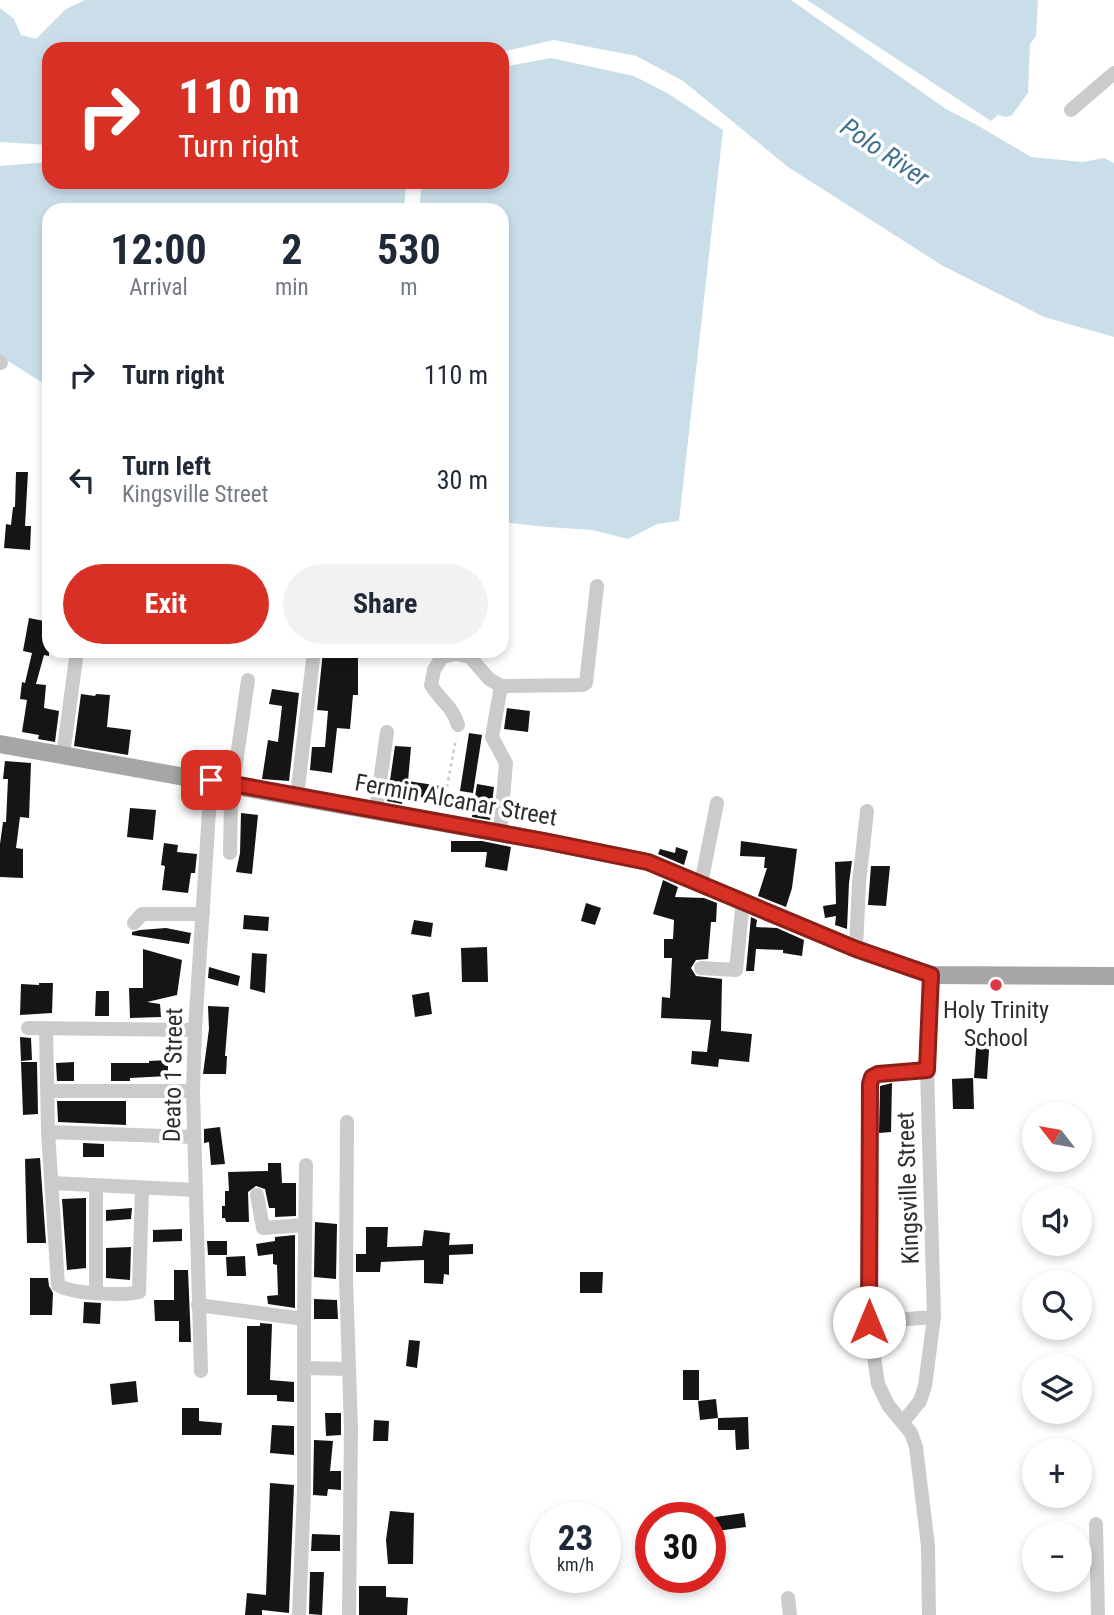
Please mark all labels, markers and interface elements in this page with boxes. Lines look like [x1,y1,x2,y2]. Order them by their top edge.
text: 110 m [178,68,300,125]
icon: right [63,70,154,161]
water label: Polo River [835,112,936,193]
text: Turn right [178,127,299,165]
text: 12:00 [110,225,207,274]
text: 2 [281,225,302,274]
text: 530 [377,225,441,274]
text: Arrival [129,274,188,301]
text: min [275,274,309,301]
text: m [400,274,417,301]
icon: right [63,356,101,394]
text: Turn right [122,360,224,390]
text: 110 m [424,360,488,390]
text: Turn left [122,451,211,481]
icon: left [63,461,101,499]
text: 30 m [437,465,488,495]
text: Kingsville Street [122,481,268,508]
button: Exit [63,564,269,644]
button: Share [283,564,488,644]
pin [181,750,241,810]
icon: arrive [192,761,230,799]
street label: Fermin Alcanar Street [353,768,559,832]
marker: Holy Trinity School [988,977,1004,993]
place label: Holy Trinity School [943,996,1049,1052]
street label: Deato 1 Street [158,1008,188,1142]
north arrow [1022,1102,1092,1172]
map controls [1022,1102,1092,1592]
street label: Kingsville Street [891,1111,925,1265]
button: sound [1022,1186,1092,1256]
button: search [1022,1270,1092,1340]
position arrow [832,1285,906,1359]
button: layers [1022,1354,1092,1424]
button: + [1022,1438,1092,1508]
speed limit sign: 30 [635,1502,726,1593]
text: 23 [558,1518,593,1559]
button: − [1022,1522,1092,1592]
text: km/h [557,1554,594,1575]

